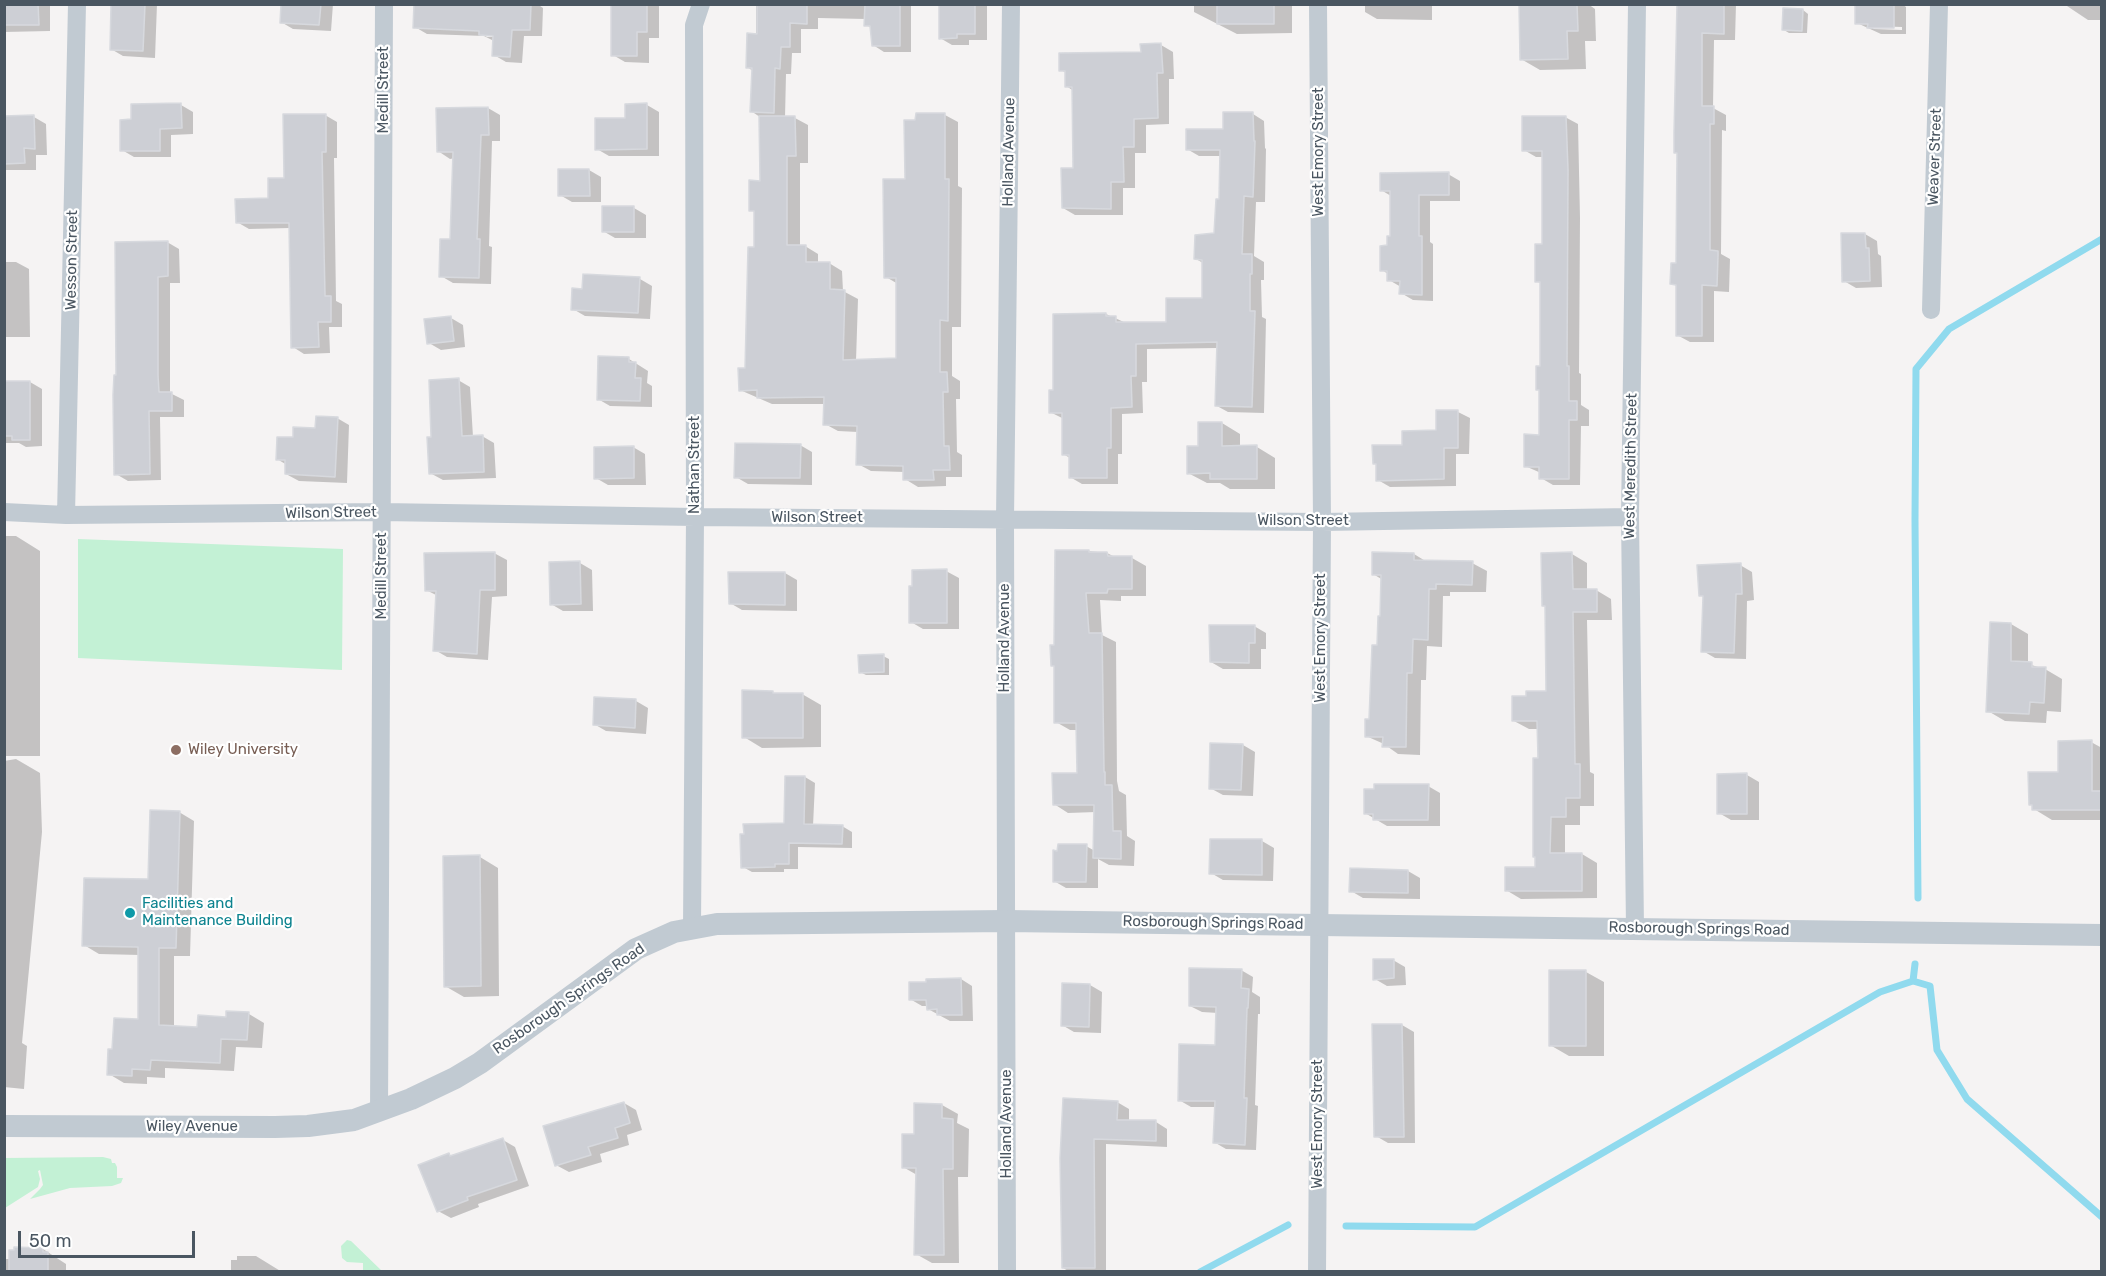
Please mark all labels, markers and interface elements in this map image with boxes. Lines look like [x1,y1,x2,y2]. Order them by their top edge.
street label: Medill Street [375,46,393,134]
street label: West Emory Street [1310,87,1328,217]
street label: Holland Avenue [999,97,1019,207]
street label: Weaver Street [1924,108,1946,206]
street label: Wesson Street [62,210,82,310]
street label: West Meredith Street [1621,393,1641,539]
street label: Nathan Street [686,416,704,514]
street label: Wilson Street [285,503,377,523]
street label: Wilson Street [771,509,863,527]
street label: Wilson Street [1257,512,1349,530]
street label: Medill Street [373,532,391,620]
street label: West Emory Street [1312,573,1330,703]
street label: Holland Avenue [996,583,1014,693]
place label: Wiley University [188,741,298,759]
marker: Wiley University [169,743,183,757]
place label: Facilities and Maintenance Building [142,895,293,930]
marker: Facilities and Maintenance Building [123,906,137,920]
street label: Rosborough Springs Road [1122,912,1304,934]
street label: Rosborough Springs Road [1608,918,1790,940]
street label: Rosborough Springs Road [490,940,648,1058]
street label: West Emory Street [1309,1059,1327,1189]
street label: Holland Avenue [998,1069,1016,1179]
street label: Wiley Avenue [146,1118,238,1136]
scale bar [21,1219,198,1257]
text: 50 m [29,1230,72,1252]

